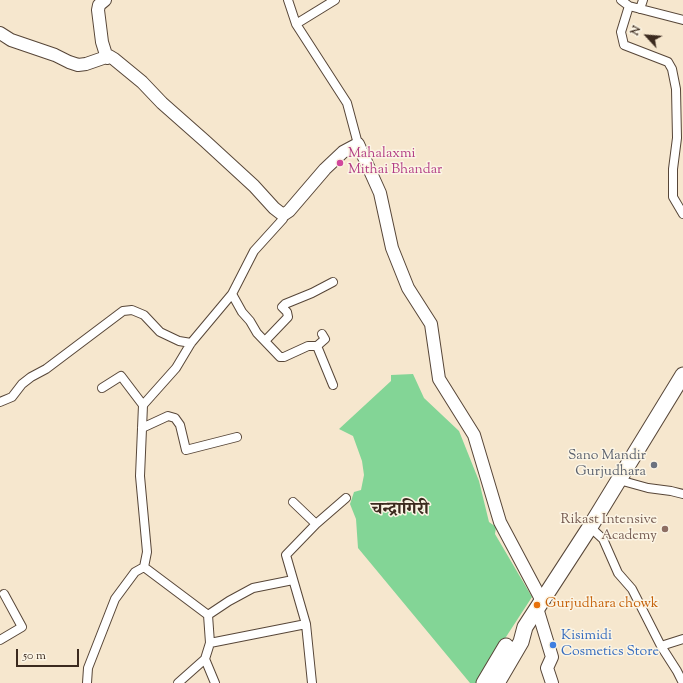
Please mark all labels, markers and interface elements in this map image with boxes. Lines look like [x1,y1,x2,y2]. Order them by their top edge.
north arrow [627,16,667,56]
text: N [627,23,645,38]
place label: Mahalaxmi Mithai Bhandar [348,147,442,180]
marker: Mahalaxmi Mithai Bhandar [335,158,345,168]
place label: Sano Mandir Gurjudhara [568,449,646,482]
marker: Sano Mandir Gurjudhara [649,460,659,470]
district label: चन्द्रागिरी [371,500,429,522]
place label: Rikast Intensive Academy [560,513,657,546]
marker: Rikast Intensive Academy [660,524,670,534]
place label: Gurjudhara chowk [545,597,658,613]
marker: Gurjudhara chowk [532,600,542,610]
place label: Kisimidi Cosmetics Store [561,629,659,662]
marker: Kisimidi Cosmetics Store [548,640,558,650]
scale bar [18,641,81,667]
text: 50 m [23,647,46,665]

